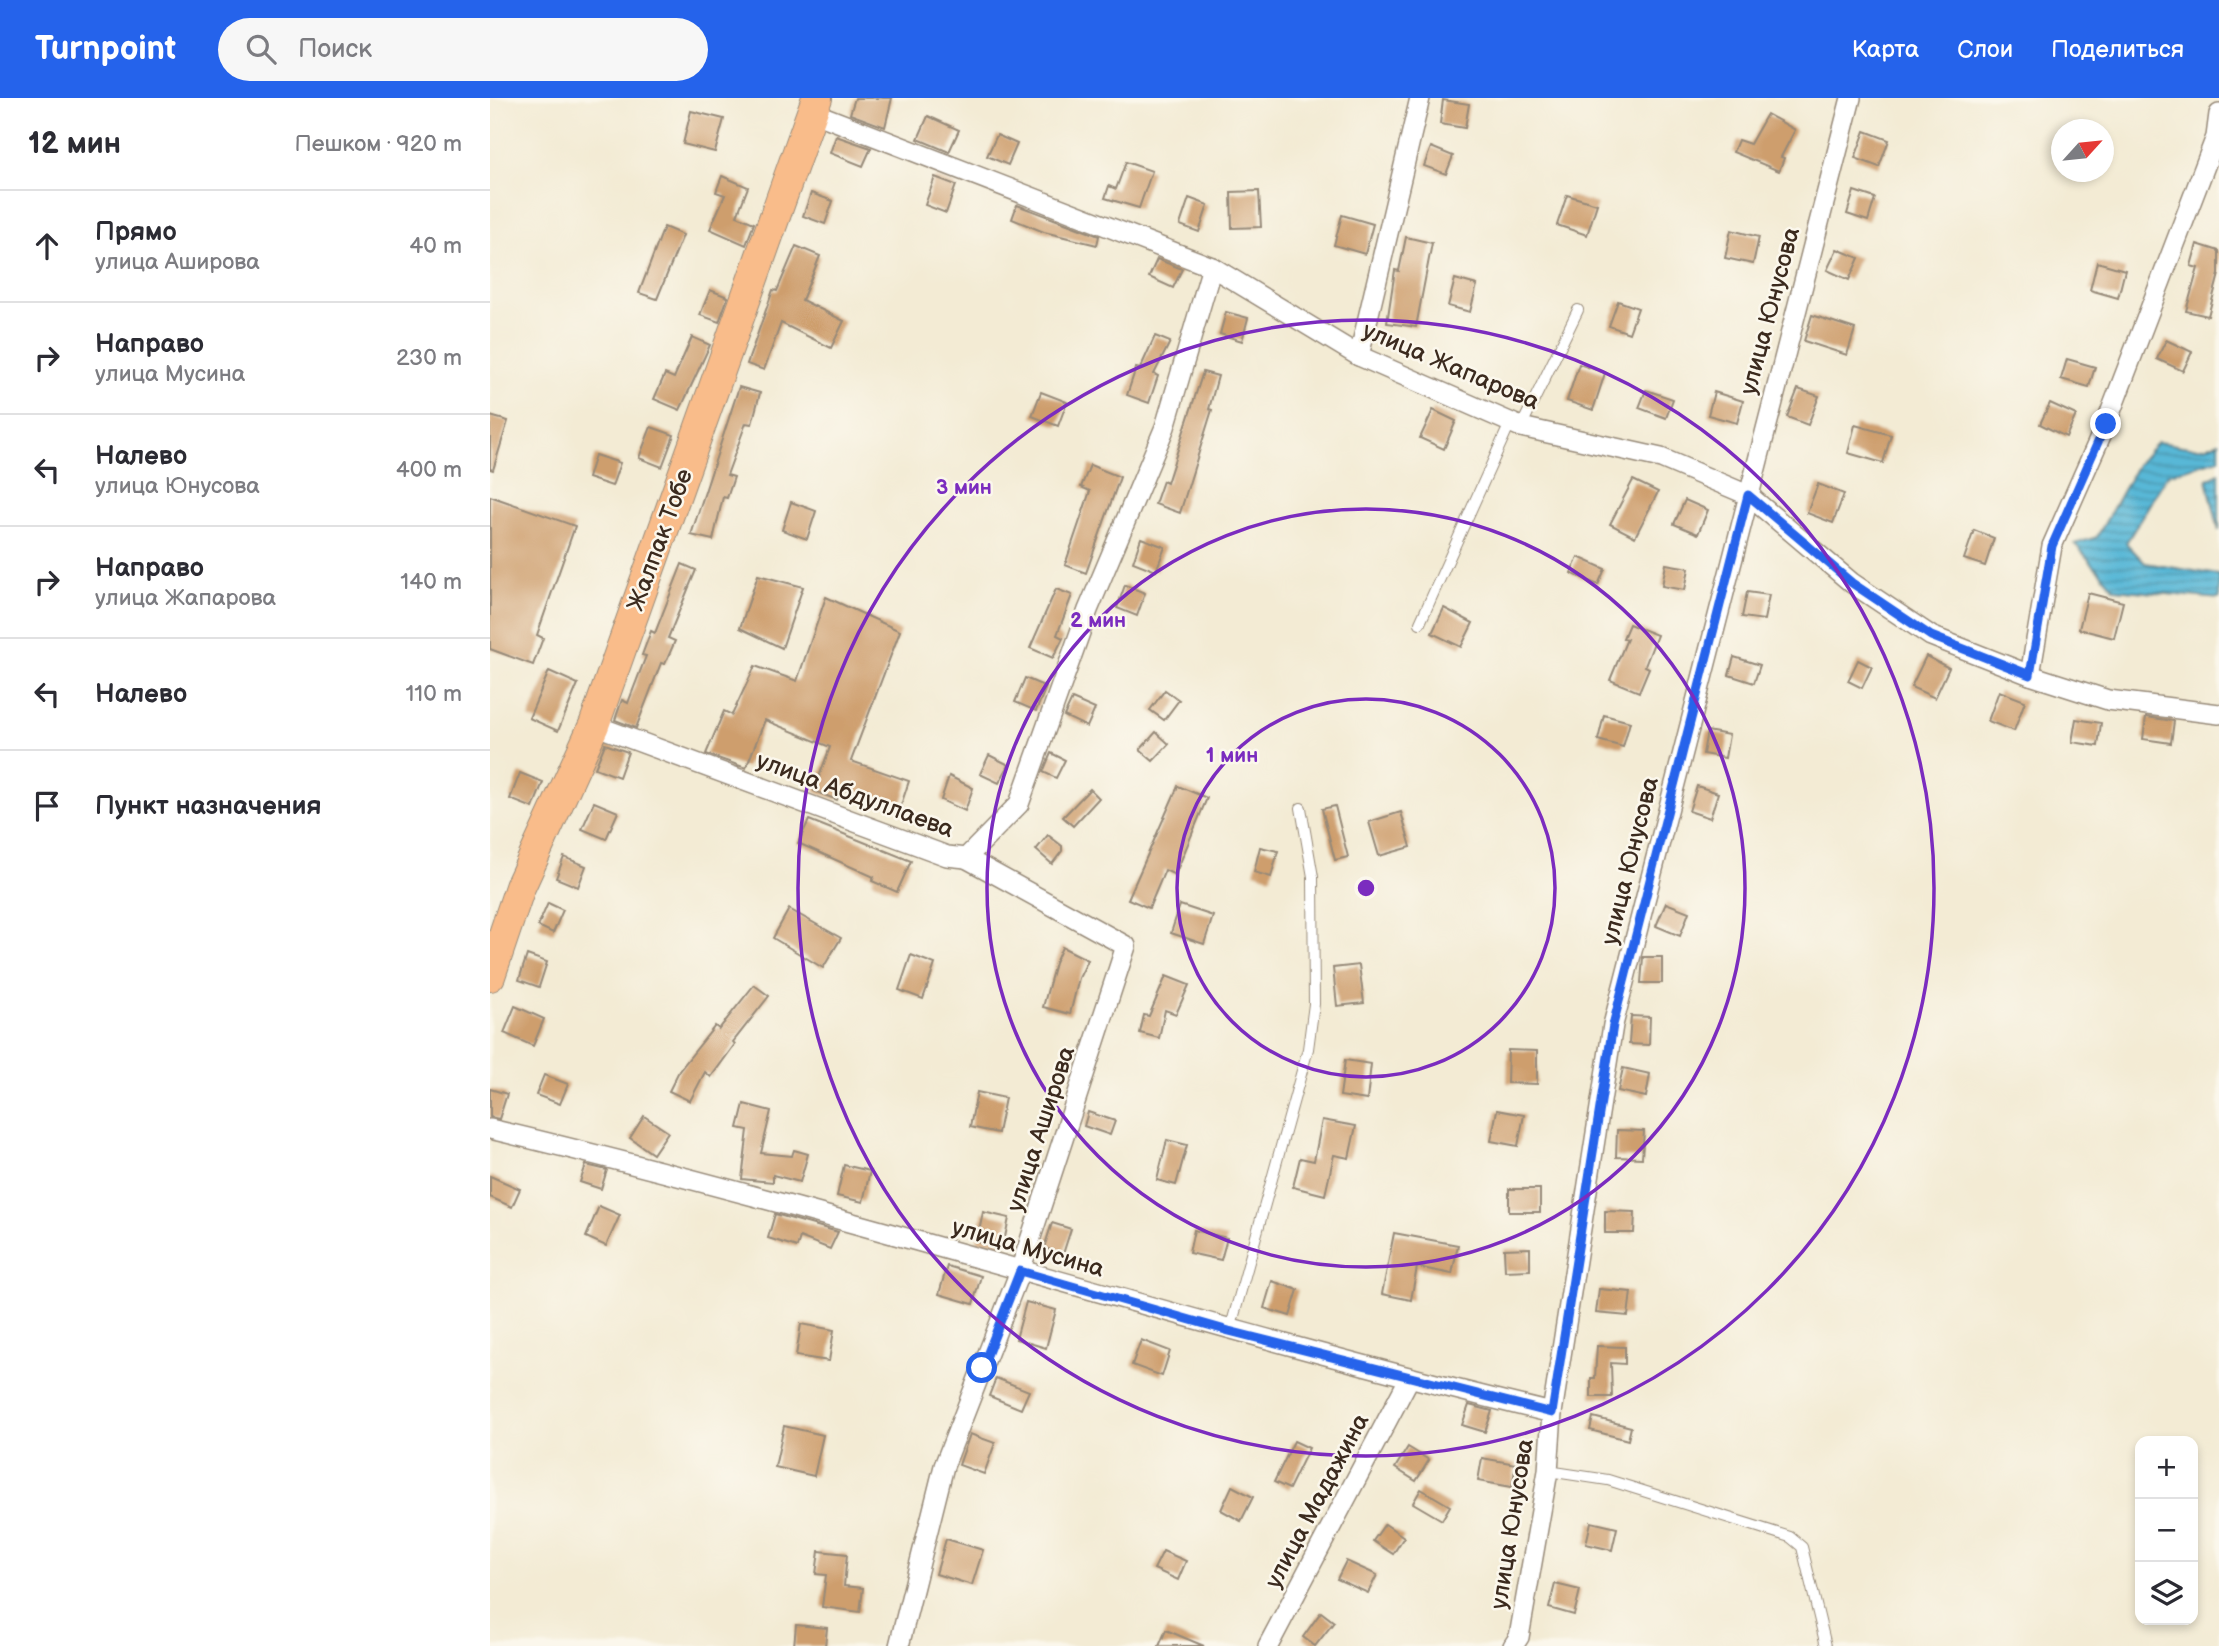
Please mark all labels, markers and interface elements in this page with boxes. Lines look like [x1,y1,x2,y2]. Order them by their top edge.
search box [218,18,708,81]
text: Turnpoint [35,29,176,69]
icon: search [242,30,280,68]
text: Поиск [298,34,372,65]
text: Карта [1852,35,1919,64]
text: Слои [1957,35,2013,64]
text: Поделиться [2051,35,2184,64]
north arrow [2051,119,2114,182]
text: 12 мин [28,126,121,162]
text: Пешком · 920 m [295,130,462,158]
text: Прямо [95,217,177,248]
street label: улица Юнусова [1734,224,1806,398]
icon: ahead [28,227,66,265]
text: 40 m [409,232,462,260]
text: улица Аширова [95,248,260,276]
street label: улица Жапарова [1358,316,1544,416]
text: Направо [95,329,204,360]
icon: right [28,339,66,377]
text: 230 m [396,344,462,372]
text: улица Мусина [95,360,245,388]
route end [2090,408,2121,439]
text: Налево [95,441,187,472]
icon: left [28,451,66,489]
text: 400 m [396,456,462,484]
street label: Жалпак Тобе [621,465,699,615]
text: улица Юнусова [95,472,260,500]
text: 3 мин [936,475,992,500]
text: Направо [95,553,204,584]
icon: right [28,563,66,601]
text: 140 m [400,568,462,596]
text: улица Жапарова [95,584,276,612]
text: 2 мин [1070,608,1126,633]
icon: left [28,675,66,713]
text: Налево [95,679,187,710]
text: 110 m [405,680,462,708]
text: 1 мин [1206,743,1258,768]
street label: улица Абдуллаева [752,746,958,844]
street label: улица Юнусова [1595,774,1665,948]
icon: arrive [28,787,66,825]
text: Пункт назначения [95,791,321,822]
centre of rings [1354,876,1378,900]
street label: улица Аширова [1001,1043,1081,1215]
street label: улица Мусина [949,1212,1107,1284]
route start [966,1352,997,1383]
street label: улица Мадажина [1259,1409,1375,1593]
map controls [2135,1436,2198,1625]
button: + [2135,1436,2198,1499]
street label: улица Юнусова [1484,1437,1540,1611]
button: − [2135,1499,2198,1562]
button: layers [2135,1562,2198,1625]

